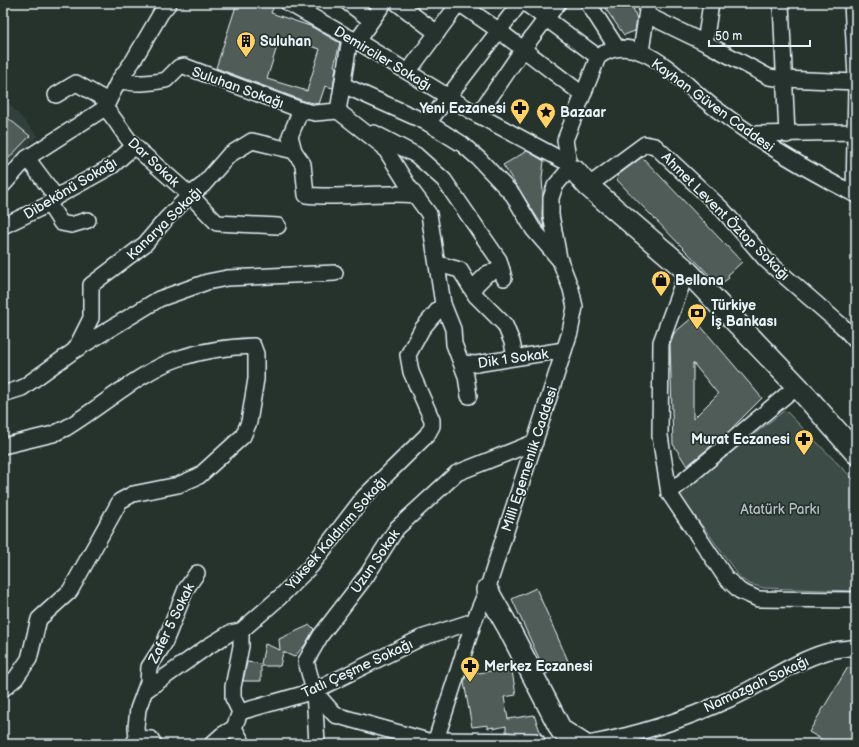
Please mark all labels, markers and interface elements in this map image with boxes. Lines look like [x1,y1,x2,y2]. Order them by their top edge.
scale bar [709,22,810,48]
street label: Demirciler Sokağı [331,23,435,94]
text: 50 m [715,29,742,44]
building icon: Suluhan [235,30,257,58]
place label: Suluhan [260,33,311,50]
street label: Kayhan Güven Caddesi [648,55,778,156]
street label: Suluhan Sokağı [190,63,286,112]
pharmacy icon: Yeni Eczanesi [509,97,531,125]
place label: Yeni Eczanesi [419,100,506,117]
place icon: Bazaar [535,101,557,129]
place label: Bazaar [560,104,607,121]
street label: Dar Sokak [124,134,183,191]
street label: Ahmet Levent Öztop Sokağı [658,148,794,284]
street label: Dibekönü Sokağı [21,154,120,223]
street label: Kanarya Sokağı [123,183,206,264]
shop icon: Bellona [650,269,672,297]
place label: Bellona [675,272,724,289]
place label: Türkiye İş Bankası [711,297,777,330]
bank icon: Türkiye İş Bankası [686,302,708,330]
street label: Dik 1 Sokak [477,345,549,372]
street label: Milli Egemenlik Caddesi [498,384,561,534]
pharmacy icon: Murat Eczanesi [793,428,815,456]
place label: Murat Eczanesi [691,431,790,448]
street label: Yüksek Kaldırım Sokağı [282,473,390,594]
park label: Atatürk Parkı [740,501,820,518]
street label: Uzun Sokak [347,526,404,596]
street label: Zafer 5 Sokak [144,580,198,667]
street label: Tatlı Çeşme Sokağı [299,635,415,702]
street label: Namazgah Sokağı [701,653,812,716]
pharmacy icon: Merkez Eczanesi [459,655,481,683]
place label: Merkez Eczanesi [484,658,593,675]

